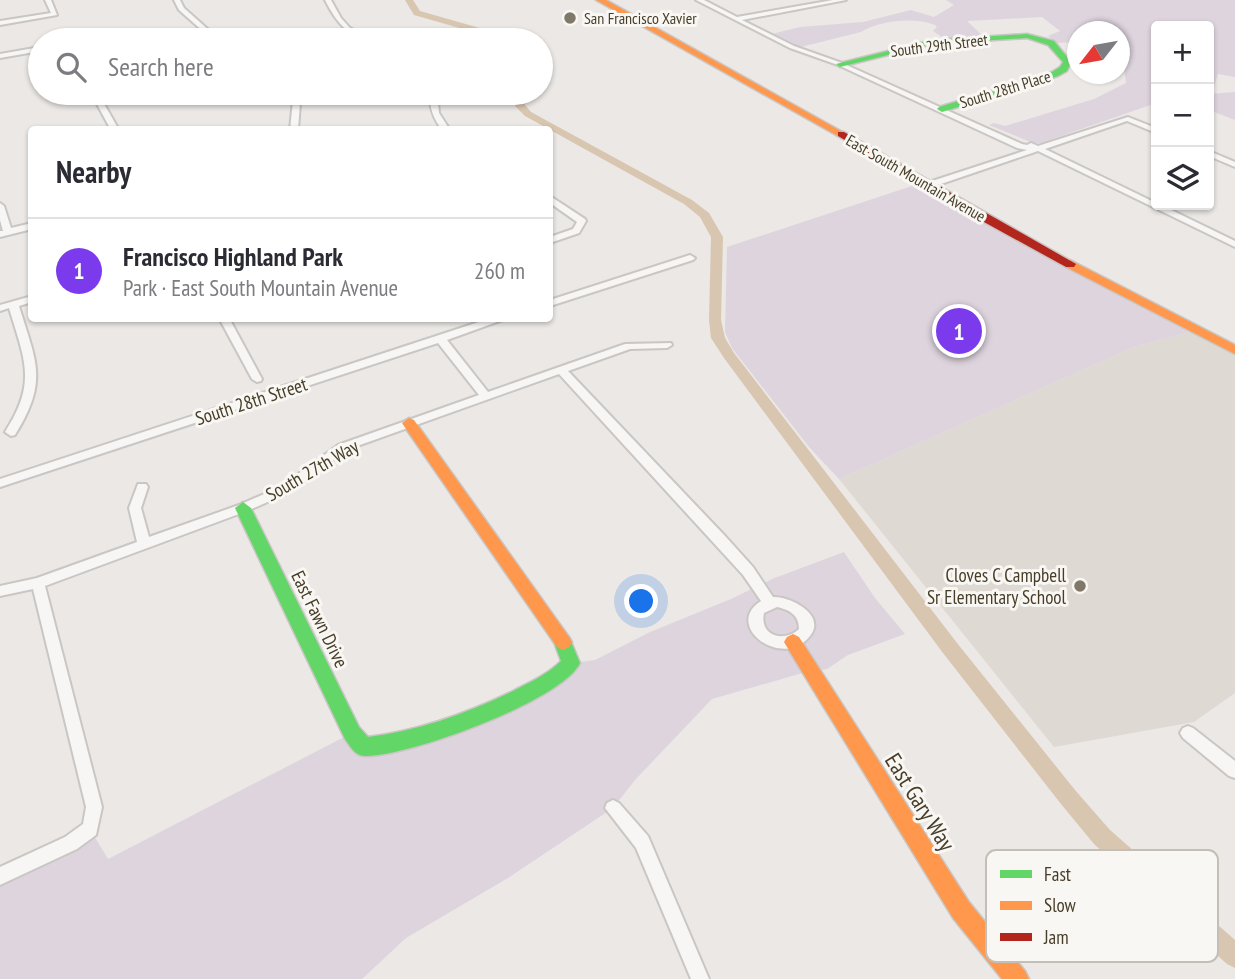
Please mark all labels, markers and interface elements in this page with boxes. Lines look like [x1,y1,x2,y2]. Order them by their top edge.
place label: San Francisco Xavier [584,8,697,28]
marker: San Francisco Xavier [562,10,578,26]
north arrow [1067,21,1130,84]
map controls [1151,21,1214,210]
button: + [1151,21,1214,84]
search box [28,28,553,105]
street label: South 29th Street [889,29,989,61]
icon: search [52,48,90,86]
text: Search here [108,50,214,83]
street label: South 28th Place [957,66,1053,112]
button: − [1151,84,1214,147]
street label: East South Mountain Avenue [843,130,989,226]
button: layers [1151,147,1214,210]
text: Nearby [56,152,131,191]
text: Francisco Highland Park [123,240,343,273]
text: 1 [74,256,85,285]
text: 260 m [474,256,525,285]
text: Park · East South Mountain Avenue [123,273,398,302]
pin: 1 [936,305,982,357]
street label: South 28th Street [192,371,311,430]
street label: South 27th Way [261,433,363,506]
place label: Cloves C Campbell Sr Elementary School [927,563,1067,609]
street label: East Fawn Drive [286,567,354,672]
marker: Cloves C Campbell Sr Elementary School [1072,578,1088,594]
your location [624,584,658,618]
street label: East Gary Way [879,747,962,856]
legend [986,850,1218,962]
text: Fast [1044,862,1072,886]
text: Slow [1044,893,1077,917]
text: Jam [1043,925,1069,949]

